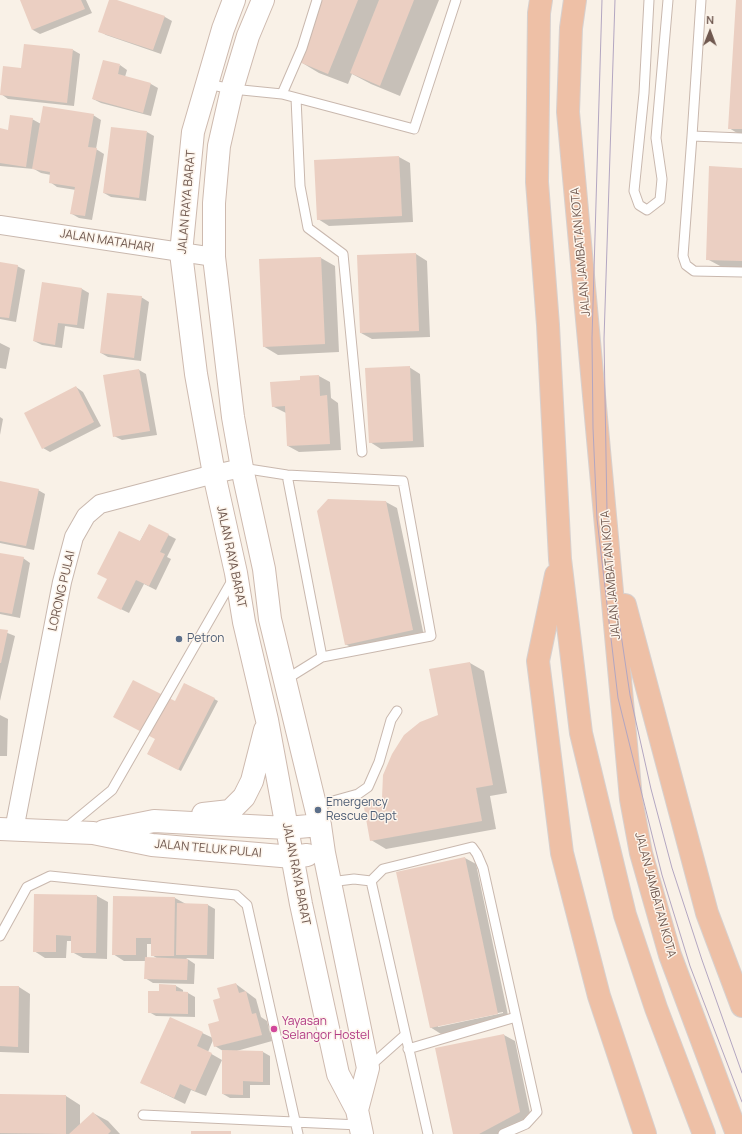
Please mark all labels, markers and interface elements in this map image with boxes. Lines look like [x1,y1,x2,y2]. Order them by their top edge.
north arrow [690,12,730,52]
text: N [706,12,714,27]
street label: JALAN RAYA BARAT [175,150,199,254]
street label: JALAN JAMBATAN KOTA [568,187,594,317]
street label: JALAN MATAHARI [59,226,155,256]
street label: JALAN RAYA BARAT [213,505,249,609]
street label: JALAN JAMBATAN KOTA [598,510,624,640]
street label: LORONG PULAI [46,549,78,633]
place label: Petron [187,632,224,646]
marker: Petron [174,634,184,644]
place label: Emergency Rescue Dept [326,796,397,824]
marker: Emergency Rescue Dept [313,805,323,815]
street label: JALAN RAYA BARAT [279,822,313,926]
street label: JALAN JAMBATAN KOTA [631,831,679,959]
street label: JALAN TELUK PULAI [154,837,262,861]
place label: Yayasan Selangor Hostel [282,1015,370,1043]
marker: Yayasan Selangor Hostel [269,1024,279,1034]

